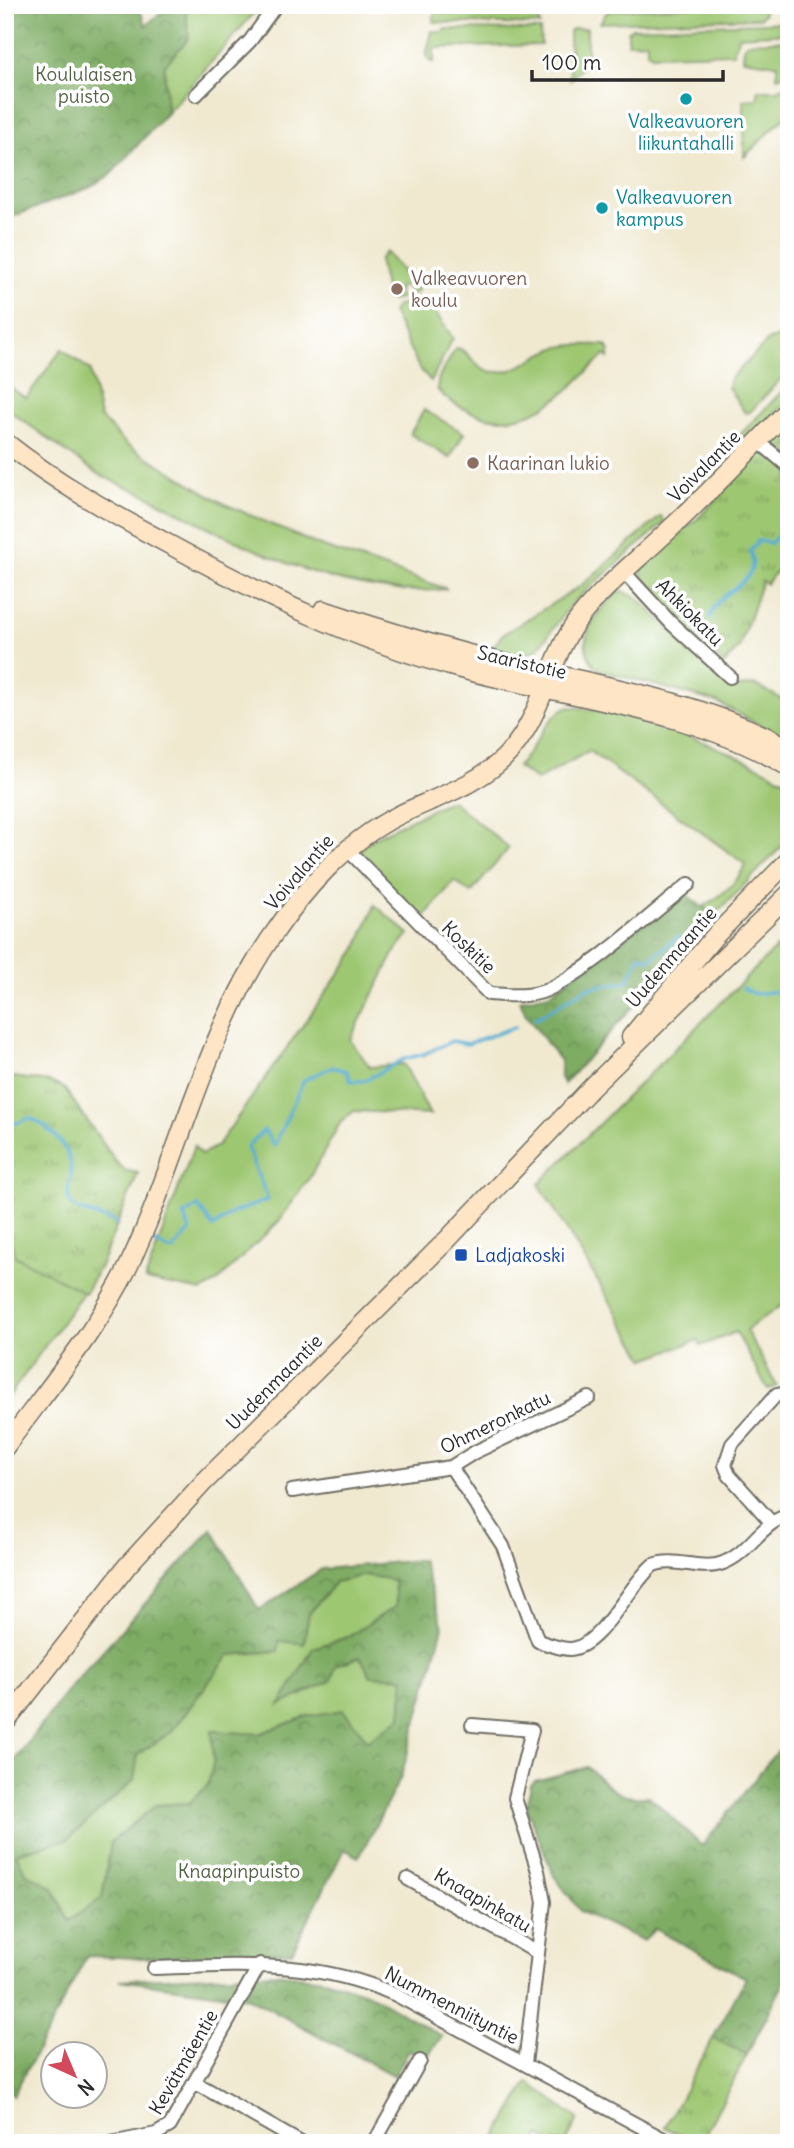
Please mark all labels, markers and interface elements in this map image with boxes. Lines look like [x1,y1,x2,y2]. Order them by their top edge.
scale bar [532,38,722,82]
text: 100 m [542,49,601,76]
park label: Koululaisen puisto [35,62,133,108]
marker: Valkeavuoren liikuntahalli [678,91,694,107]
place label: Valkeavuoren liikuntahalli [628,109,744,155]
place label: Valkeavuoren kampus [616,185,732,231]
marker: Valkeavuoren kampus [594,200,610,216]
place label: Valkeavuoren koulu [411,266,527,312]
marker: Valkeavuoren koulu [389,281,405,297]
street label: Voivalantie [663,425,745,507]
place label: Kaarinan lukio [487,451,610,475]
marker: Kaarinan lukio [465,455,481,471]
street label: Ahkiokatu [651,573,729,651]
street label: Saaristotie [475,640,569,684]
street label: Voivalantie [259,829,339,915]
street label: Uudenmaantie [621,902,721,1012]
street label: Koskitie [437,916,501,978]
place label: Ladjakoski [475,1243,565,1267]
marker: Ladjakoski [453,1247,469,1263]
street label: Uudenmaantie [221,1329,327,1435]
street label: Ohmeronkatu [436,1385,554,1459]
park label: Knaapinpuisto [178,1859,300,1883]
street label: Knaapinkatu [430,1863,536,1937]
street label: Nummenniityntie [381,1961,523,2049]
street label: Kevätmäentie [143,2005,223,2119]
north arrow [38,2039,108,2110]
text: N [73,2074,99,2100]

